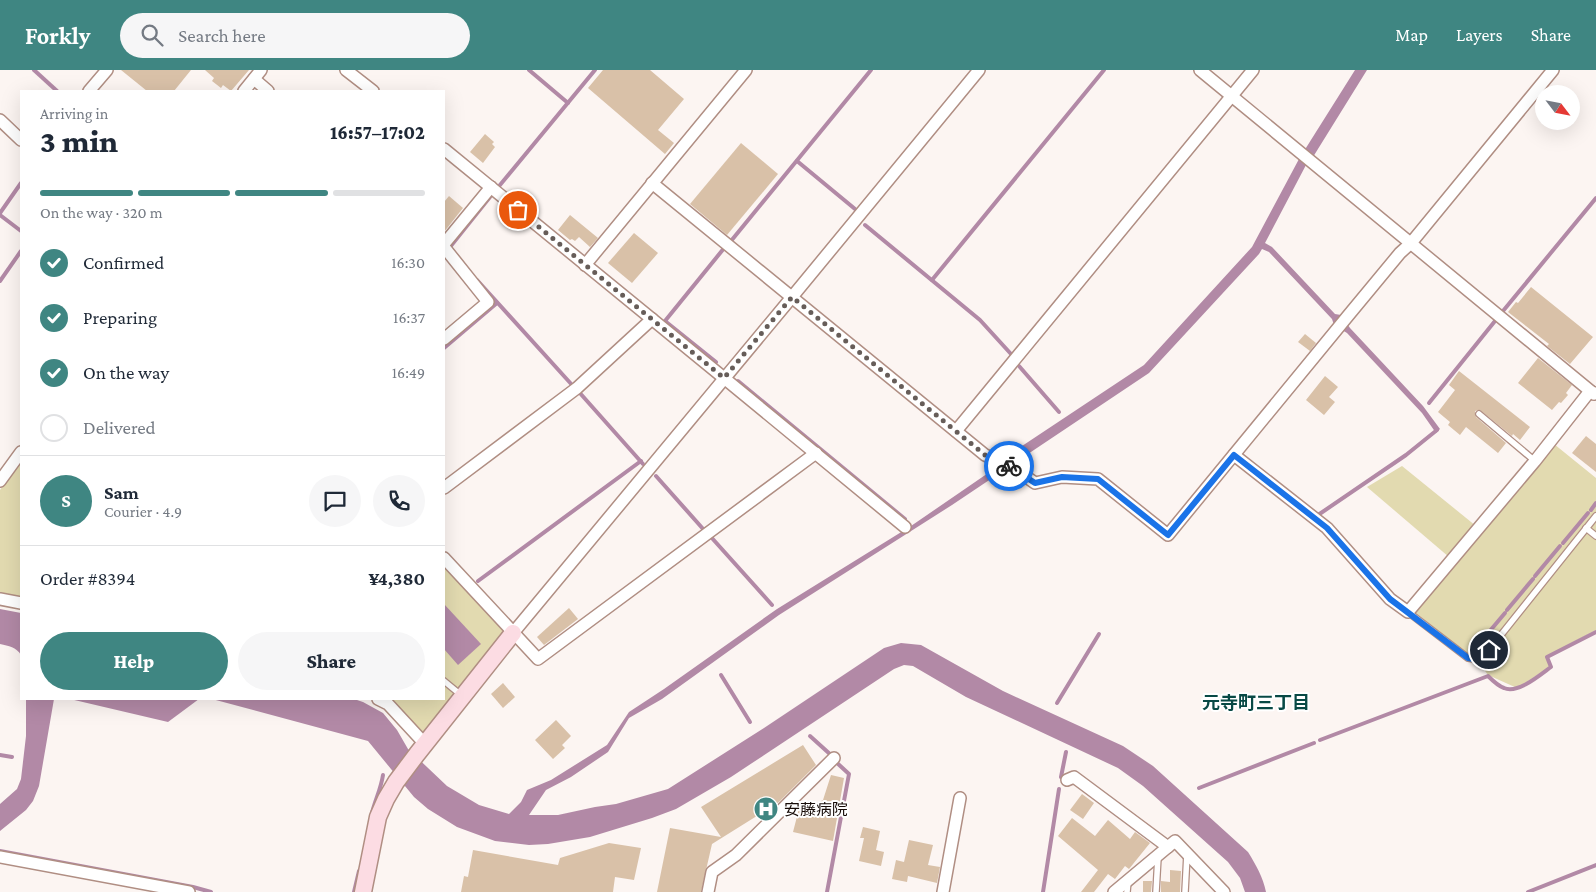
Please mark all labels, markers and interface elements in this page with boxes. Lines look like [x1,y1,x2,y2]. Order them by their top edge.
search box [120,13,470,58]
icon: search [138,21,166,49]
text: Forkly [25,22,90,49]
text: Search here [178,25,266,46]
text: Map [1395,25,1428,45]
text: Layers [1456,25,1503,45]
text: Share [1531,25,1571,45]
north arrow [1535,85,1580,130]
map controls [1535,85,1580,130]
text: Arriving in [40,105,108,122]
text: 16:57–17:02 [330,122,425,143]
text: 3 min [40,123,118,159]
pin [497,189,539,231]
icon: bag [504,196,532,224]
text: On the way · 320 m [40,204,162,221]
icon: check [40,249,68,277]
text: Confirmed [83,252,164,273]
text: 16:30 [391,254,425,271]
icon: check [40,304,68,332]
text: Preparing [83,307,157,328]
text: 16:37 [393,309,425,326]
icon: check [40,359,68,387]
text: On the way [83,362,169,383]
text: 16:49 [392,364,425,381]
text: Delivered [83,417,156,438]
courier [984,441,1034,491]
icon: bike [995,452,1023,480]
button: chat [309,475,361,527]
button: phone [373,475,425,527]
text: Sam [104,482,139,503]
text: S [61,490,71,511]
text: Courier · 4.9 [104,503,182,520]
text: Order #8394 [40,568,135,589]
text: ¥4,380 [369,568,425,589]
pin [1468,629,1510,671]
button: Help [40,632,228,690]
button: Share [238,632,425,690]
icon: home [1475,636,1503,664]
district label: 元寺町三丁目 [1202,693,1310,713]
hospital icon: 安藤病院 [753,796,779,822]
place label: 安藤病院 [784,801,848,818]

